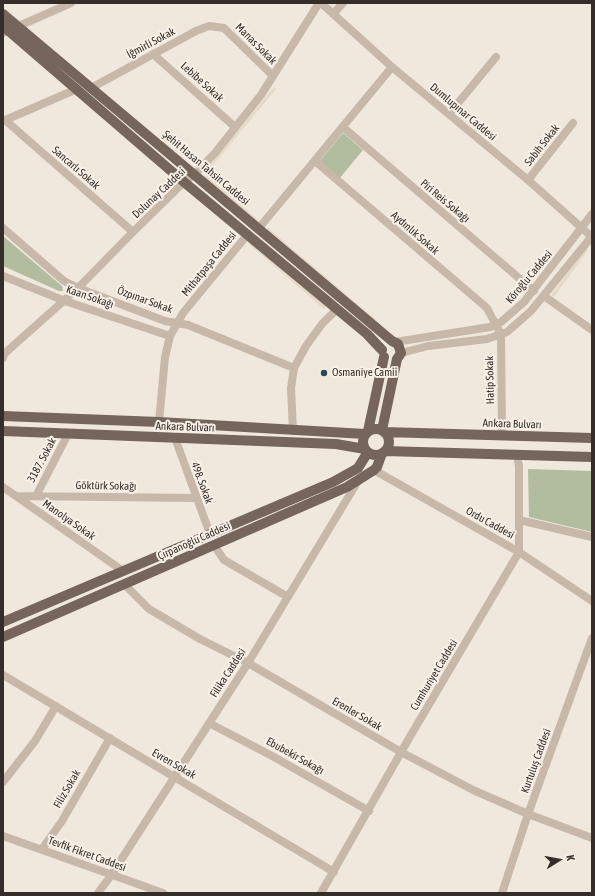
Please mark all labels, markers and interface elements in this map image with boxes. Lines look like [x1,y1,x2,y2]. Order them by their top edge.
street label: Manas Sokak [233,21,279,67]
street label: İğmirli Sokak [125,25,177,61]
street label: Lebibe Sokak [178,59,226,105]
street label: Dumlupınar Caddesi [427,80,499,144]
street label: Sabih Sokak [522,122,562,168]
street label: Şehit Hasan Tahsin Caddesi [160,128,252,208]
street label: Sancarlı Sokak [49,144,103,192]
street label: Dolunay Caddesi [130,165,188,221]
street label: Piri Reis Sokağı [418,177,472,225]
street label: Aydınlık Sokak [388,209,442,257]
street label: Mithatpaşa Caddesi [179,229,239,299]
street label: Köroğlu Caddesi [503,248,555,306]
street label: Kaan Sokağı [65,283,115,311]
street label: Özpınar Sokak [116,284,174,316]
street label: Hatip Sokak [483,356,497,404]
place label: Osmaniye Camii [332,366,397,380]
marker: Osmaniye Camii [319,368,329,378]
street label: Ankara Bulvarı [482,416,542,432]
street label: Ankara Bulvarı [155,419,215,435]
street label: 3187. Sokak [25,435,59,485]
street label: 498. Sokak [188,460,216,506]
street label: Göktürk Sokağı [75,479,137,493]
street label: Manolya Sokak [40,497,98,543]
street label: Ordu Caddesi [463,504,517,542]
street label: Çırpanoğlu Caddesi [156,519,232,563]
street label: Cumhuriyet Caddesi [408,637,460,713]
street label: Filika Caddesi [207,646,249,700]
street label: Erenler Sokak [330,694,384,734]
street label: Kurtuluş Caddesi [518,727,554,795]
street label: Ebubekir Sokağı [264,735,326,777]
street label: Evren Sokak [150,746,198,782]
street label: Filiz Sokak [51,767,83,811]
street label: Tevfik Fikret Caddesi [46,834,128,874]
north arrow [539,840,579,880]
text: K [564,854,577,861]

